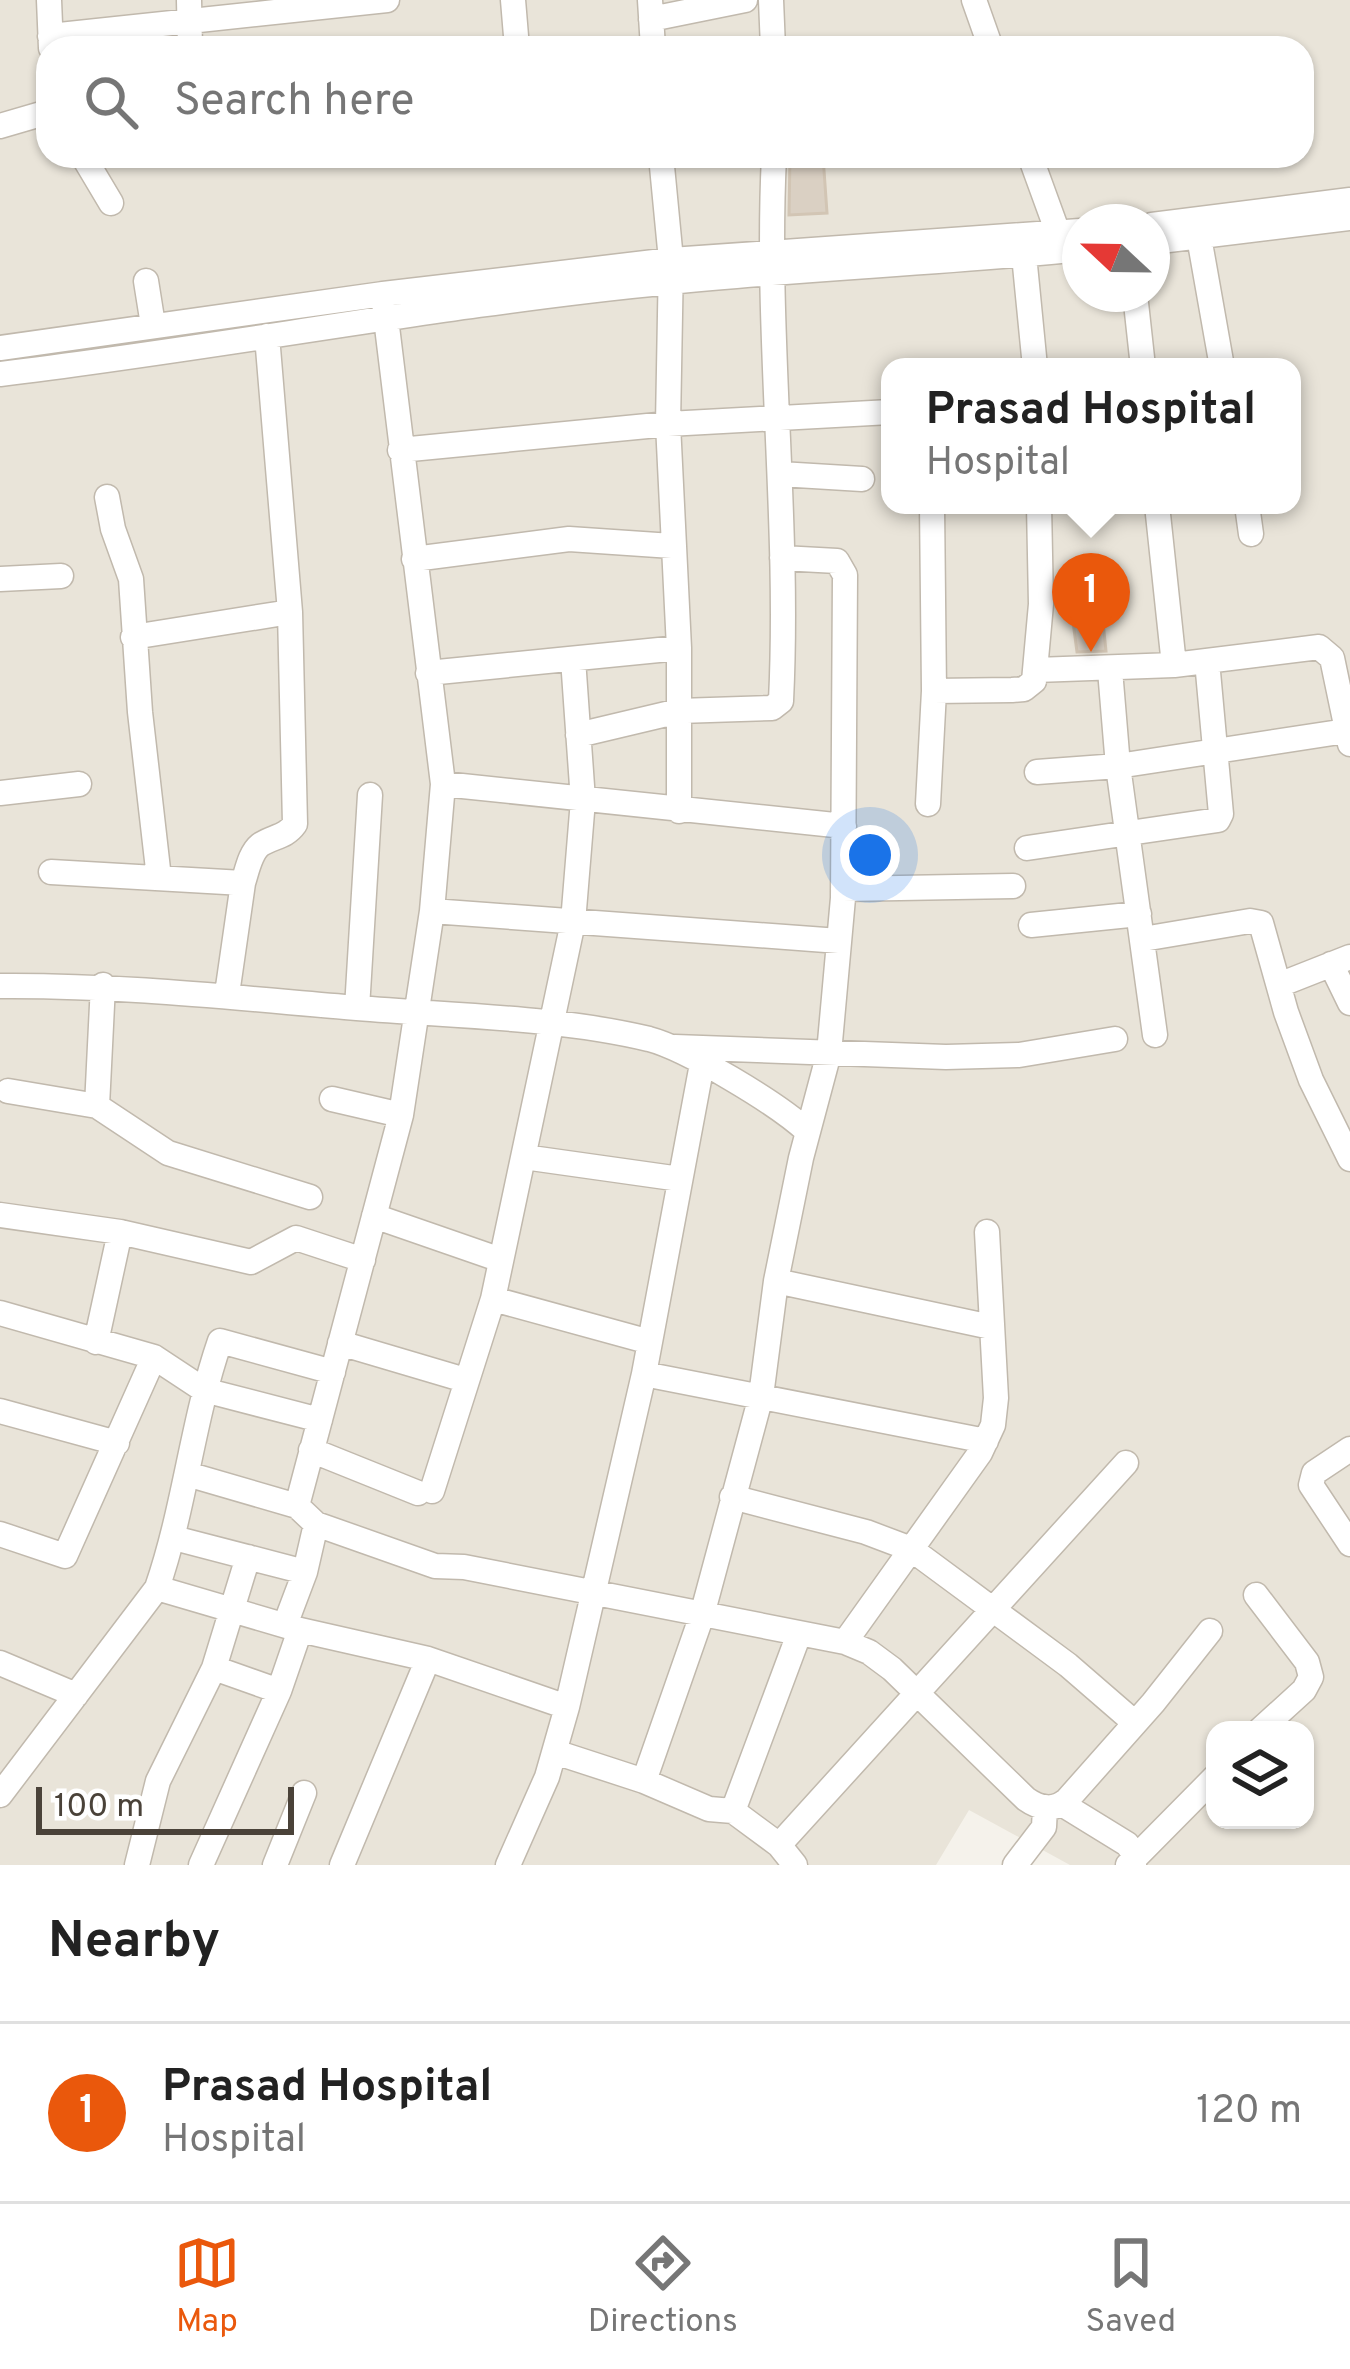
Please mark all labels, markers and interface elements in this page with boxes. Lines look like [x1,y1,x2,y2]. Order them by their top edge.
search box [36,36,1314,168]
icon: search [78,69,144,135]
text: Search here [174,74,414,131]
north arrow [1062,204,1170,312]
popup [881,358,1301,514]
text: Prasad Hospital [926,383,1256,440]
text: Hospital [926,440,1070,489]
pin: 1 [1052,553,1130,652]
your location [840,825,900,885]
map controls [1206,1721,1314,1829]
button: layers [1206,1721,1314,1829]
scale bar [36,1781,294,1834]
text: 100 m [54,1787,144,1829]
text: Nearby [48,1911,220,1976]
text: Prasad Hospital [162,2060,492,2117]
text: 1 [79,2088,95,2137]
text: 120 m [1196,2088,1302,2137]
text: Hospital [162,2117,306,2166]
tab: Map [174,2230,240,2344]
tab: Directions [588,2230,738,2344]
tab: Saved [1085,2230,1176,2344]

